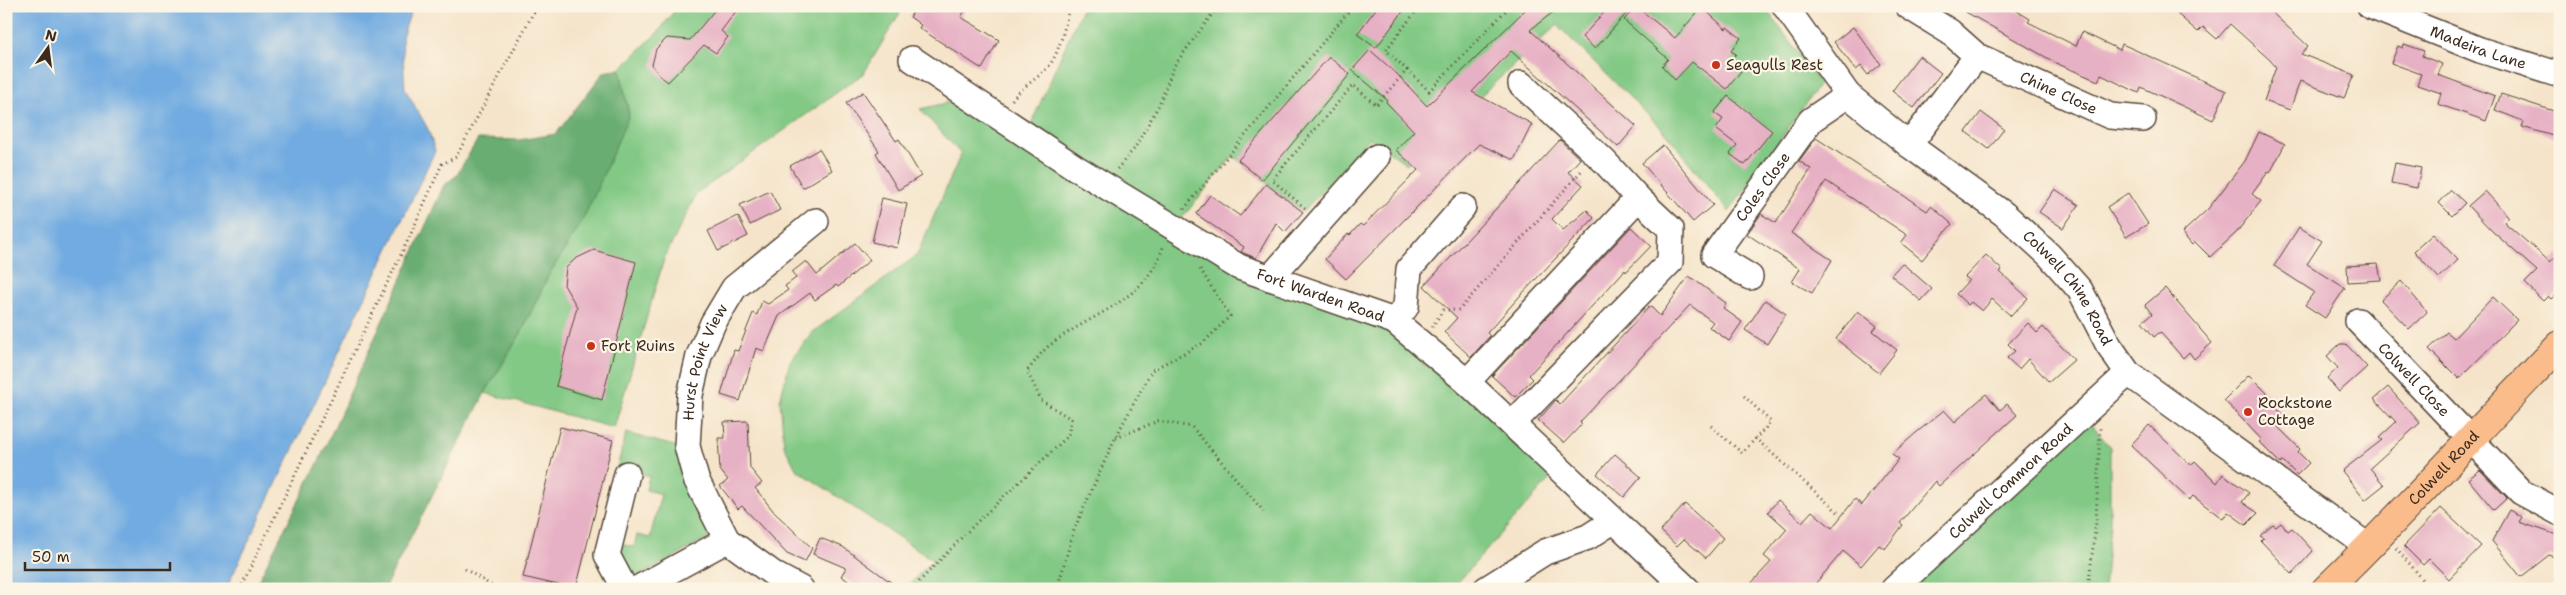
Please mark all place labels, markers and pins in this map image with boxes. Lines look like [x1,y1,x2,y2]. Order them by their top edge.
place label: Seagulls Rest [1726,55,1823,75]
marker: Seagulls Rest [1710,59,1722,71]
place label: Fort Ruins [601,336,675,356]
marker: Fort Ruins [585,340,597,352]
place label: Rockstone Cottage [2258,393,2333,430]
marker: Rockstone Cottage [2242,406,2254,418]

